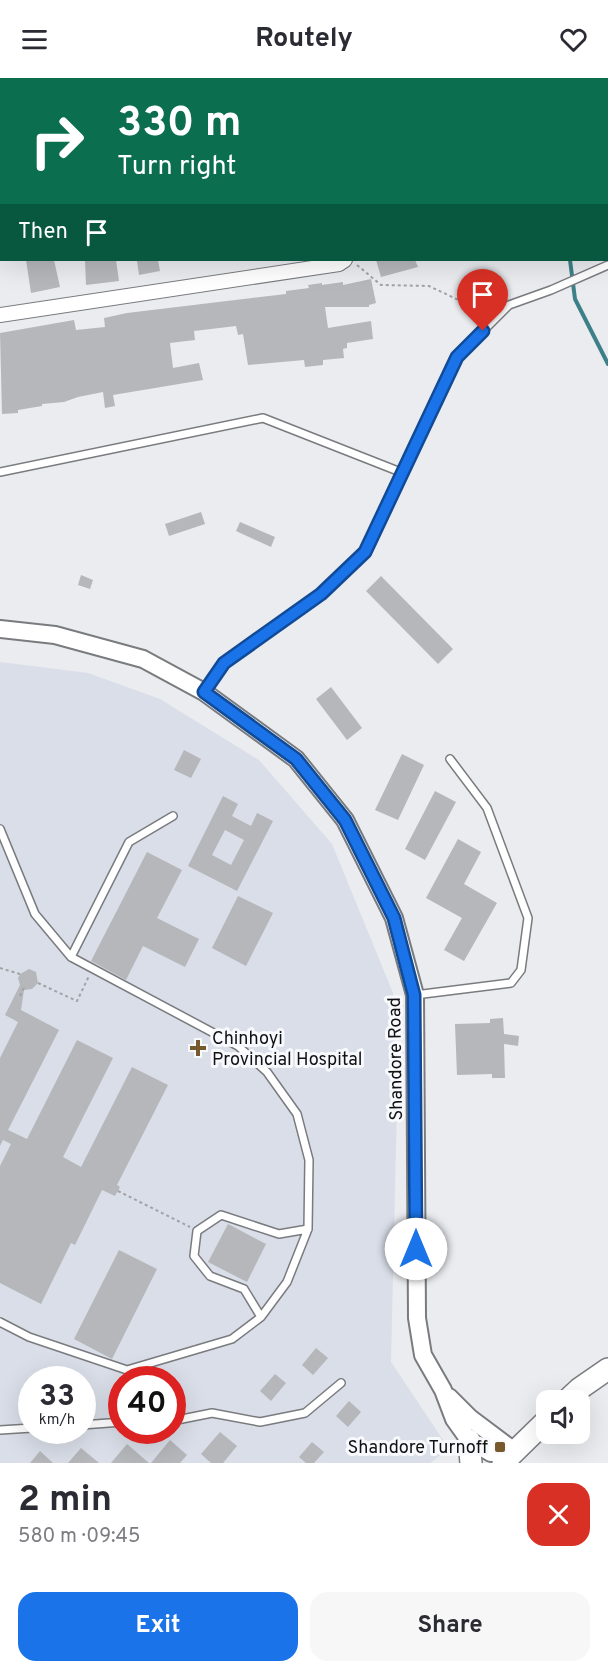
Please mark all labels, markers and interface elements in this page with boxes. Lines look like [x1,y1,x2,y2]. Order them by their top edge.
text: Routely [255,22,353,56]
icon: menu [18,23,51,56]
icon: heart [557,23,590,56]
text: 330 m [117,98,242,151]
icon: right [18,102,96,180]
text: Turn right [117,150,236,184]
icon: arrive [80,216,113,249]
text: Then [18,219,68,246]
pin [457,269,508,331]
icon: arrive [466,278,499,311]
street label: Shandore Road [384,997,409,1121]
place label: Chinhoyi Provincial Hospital [212,1028,363,1072]
marker: Chinhoyi Provincial Hospital [189,1039,207,1057]
position arrow [384,1217,448,1281]
speed limit sign: 40 [108,1366,186,1444]
text: 33 [39,1379,75,1416]
map controls [536,1390,590,1444]
button: sound [536,1390,590,1444]
text: km/h [39,1411,75,1430]
place label: Shandore Turnoff [348,1437,488,1460]
marker: Shandore Turnoff [493,1440,507,1454]
text: 2 min [18,1478,112,1524]
button: close [527,1483,590,1546]
text: 580 m · 09:45 [18,1524,140,1550]
button: Exit [18,1592,298,1661]
button: Share [310,1592,590,1661]

